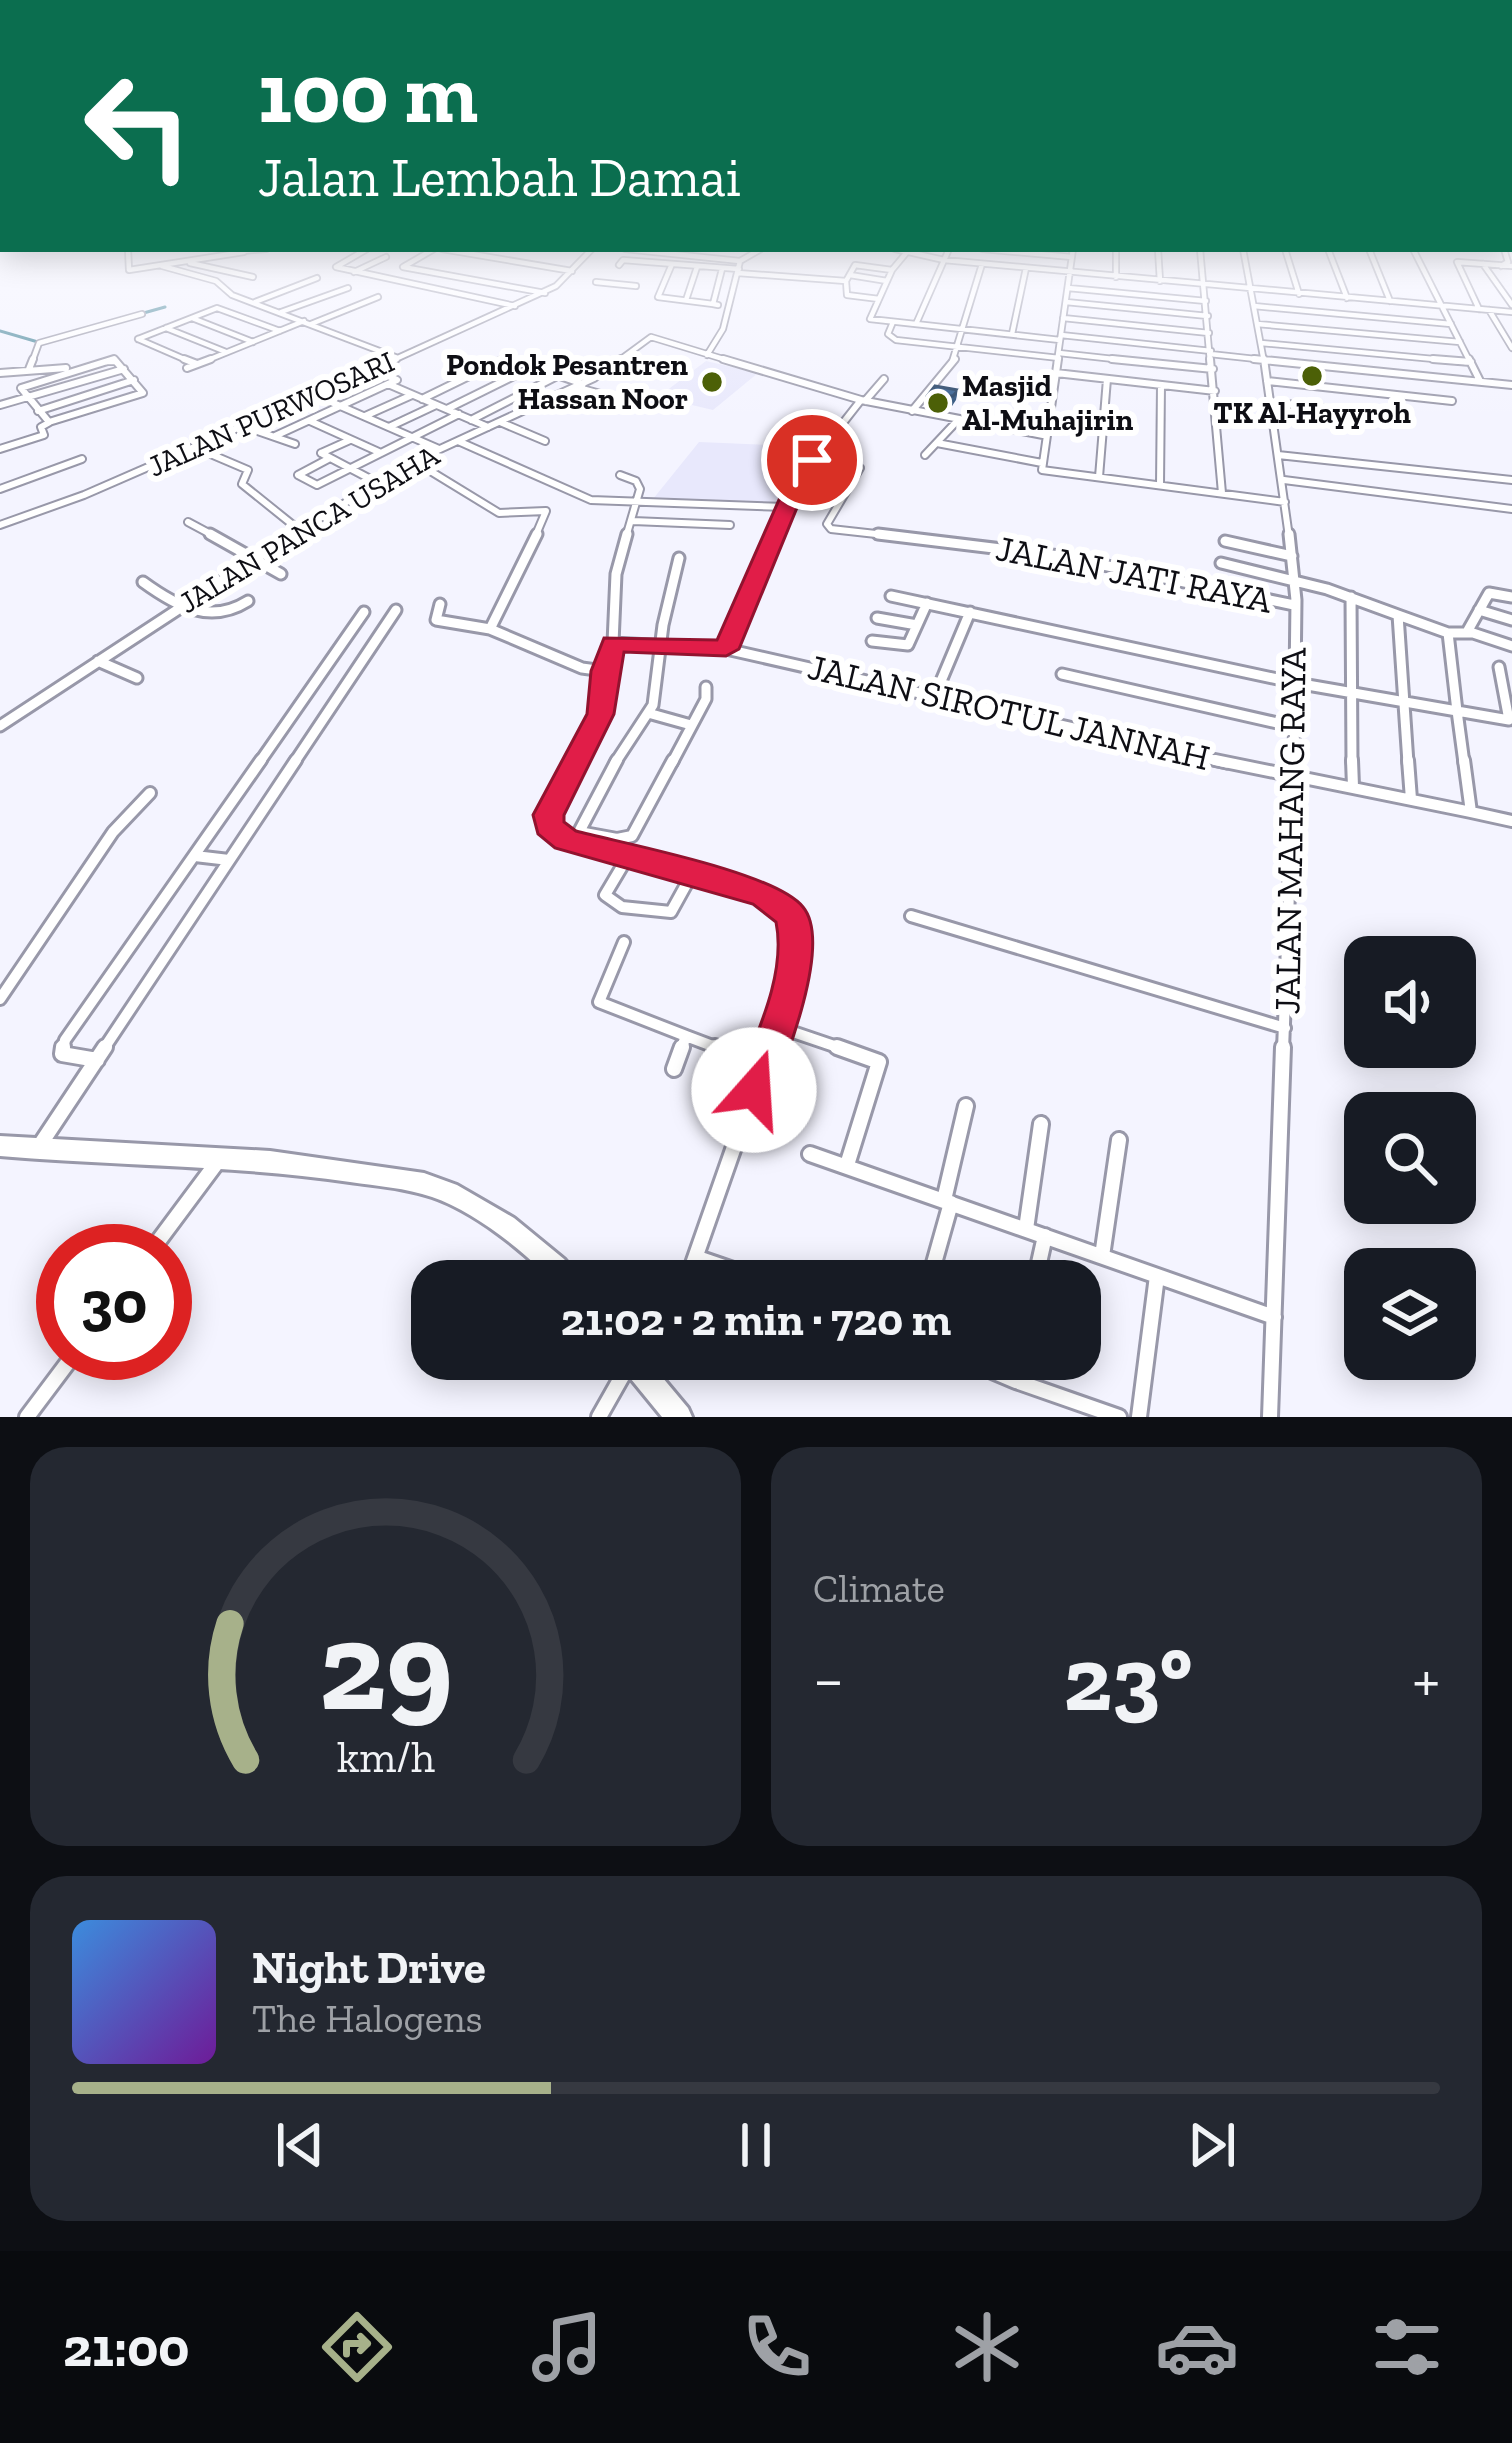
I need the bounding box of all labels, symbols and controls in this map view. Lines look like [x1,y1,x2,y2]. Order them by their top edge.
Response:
text: 100 m [258,43,478,144]
icon: left [60,48,216,204]
text: Jalan Lembah Damai [258,145,741,210]
street label: JALAN PURWOSARI [142,344,400,484]
place label: Pondok Pesantren Hassan Noor [446,347,688,417]
marker: TK Al-Hayyroh [1299,363,1325,389]
place label: Masjid Al-Muhajirin [962,368,1133,438]
marker: Pondok Pesantren Hassan Noor [699,369,725,395]
marker: Masjid Al-Muhajirin [925,390,951,416]
place label: TK Al-Hayyroh [1213,395,1411,431]
pin [761,409,863,511]
icon: arrive [779,427,845,493]
street label: JALAN PANCA USAHA [172,437,446,621]
street label: JALAN JATI RAYA [993,526,1276,622]
street label: JALAN SIROTUL JANNAH [804,645,1214,779]
street label: JALAN MAHANG RAYA [1265,647,1315,1015]
map controls [1344,936,1476,1380]
button: sound [1344,936,1476,1068]
position arrow [691,1027,817,1153]
button: search [1344,1092,1476,1224]
speed limit sign: 30 [36,1224,192,1380]
button: layers [1344,1248,1476,1380]
text: 21:02 · 2 min · 720 m [561,1293,951,1347]
text: Climate [813,1565,945,1612]
text: 29 [319,1591,452,1741]
text: 23° [1064,1625,1193,1733]
text: − [813,1640,844,1719]
text: + [1412,1640,1440,1719]
text: km/h [337,1731,434,1782]
text: Night Drive [252,1941,486,1995]
text: The Halogens [252,1995,483,2042]
icon: previous [267,2112,333,2178]
icon: pause [723,2112,789,2178]
icon: next [1179,2112,1245,2178]
icon: directions [315,2305,399,2389]
icon: music [525,2305,609,2389]
icon: phone [735,2305,819,2389]
icon: climate [945,2305,1029,2389]
icon: car [1155,2305,1239,2389]
icon: filters [1365,2305,1449,2389]
text: 21:00 [63,2315,189,2380]

